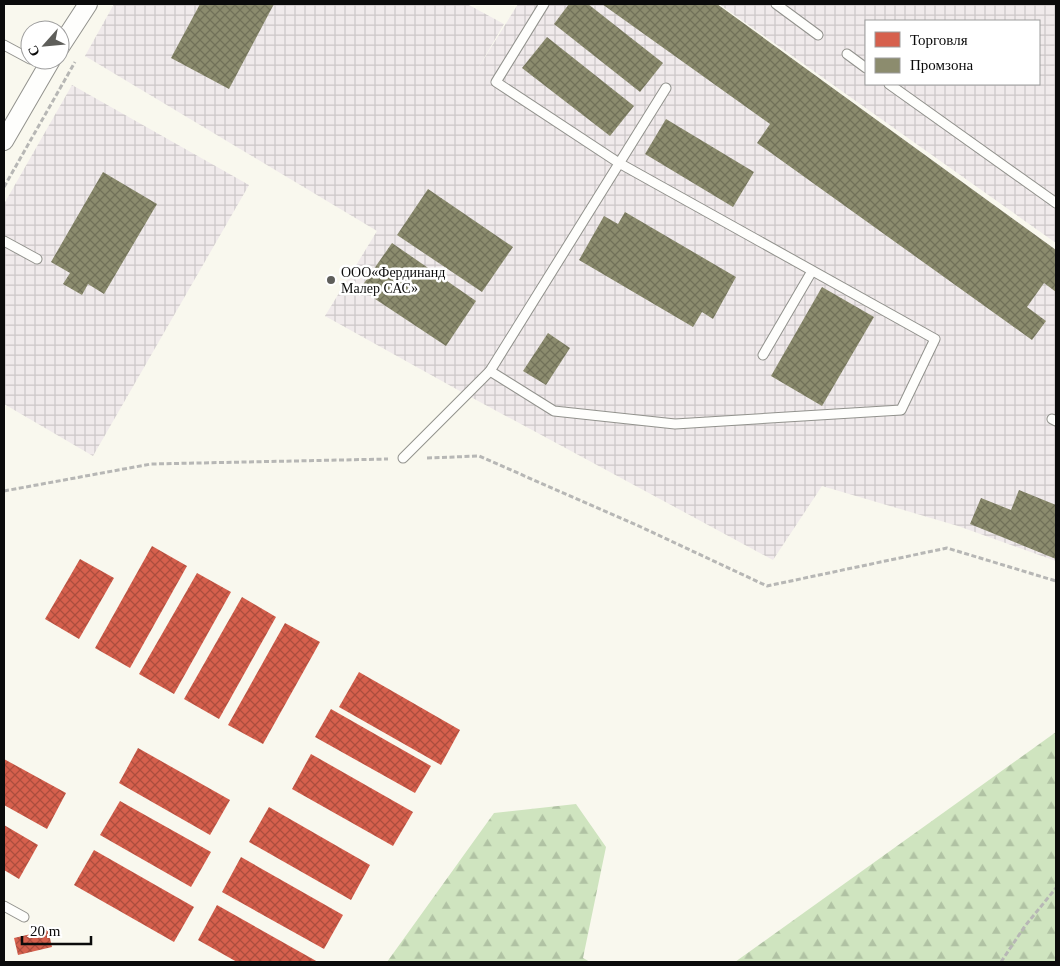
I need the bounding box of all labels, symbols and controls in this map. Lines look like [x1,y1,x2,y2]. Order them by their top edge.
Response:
north arrow [20,20,70,70]
legend [865,20,1040,85]
text: Торговля [910,32,968,48]
text: С [25,43,43,59]
text: Промзона [910,57,973,73]
place label: ООО«Фердинанд Малер САС» [341,265,445,296]
marker: ООО«Фердинанд Малер САС» [325,274,337,286]
scale bar [22,914,91,946]
text: 20 m [30,923,61,939]

